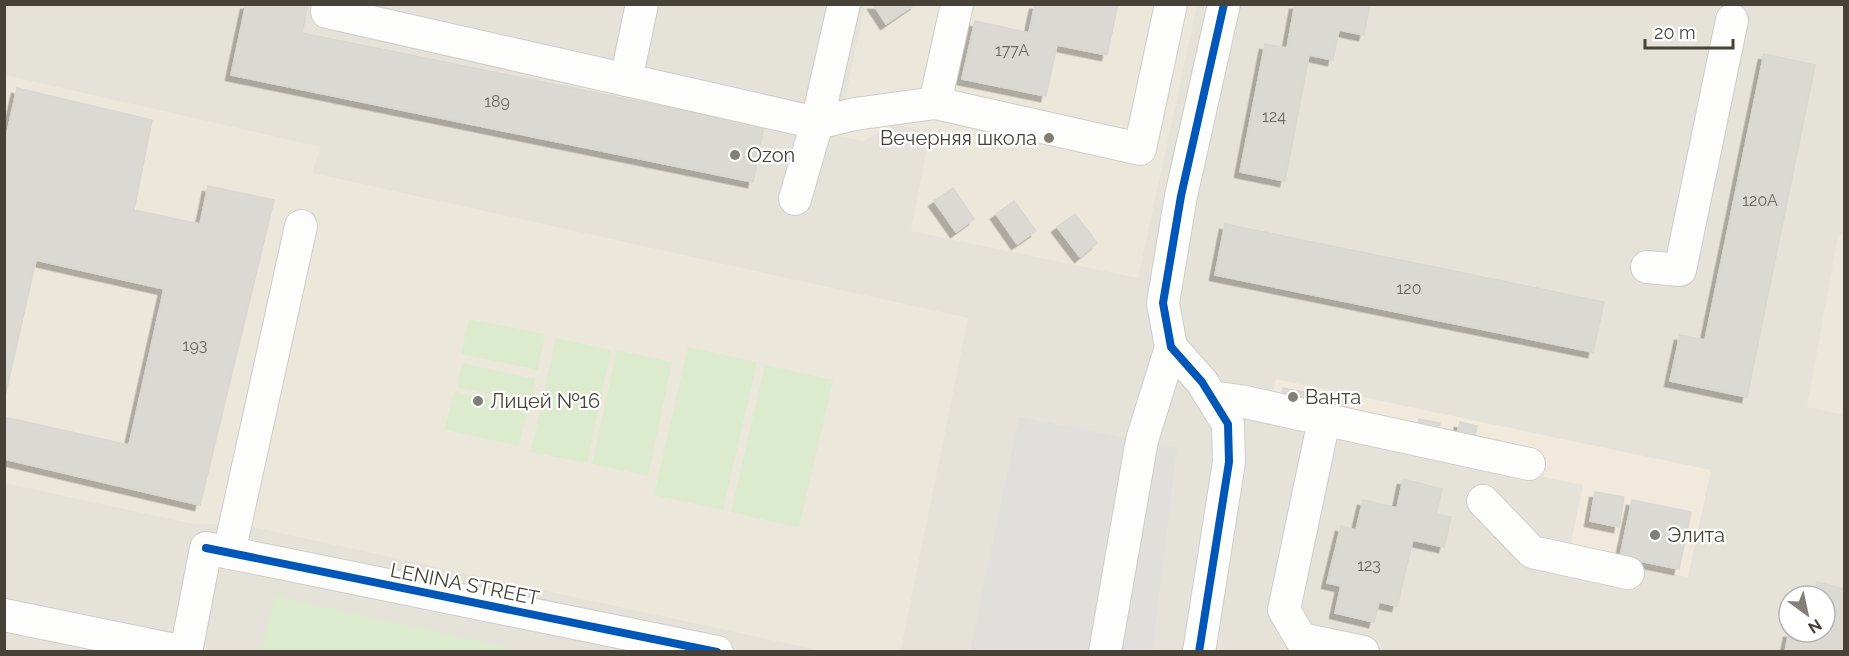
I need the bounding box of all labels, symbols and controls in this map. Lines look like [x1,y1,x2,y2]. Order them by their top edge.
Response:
scale bar [1645,12,1734,50]
text: 20 m [1654,22,1696,43]
house number: 177А [995,41,1029,60]
house number: 189 [484,92,510,111]
house number: 124 [1262,107,1286,126]
place label: Вечерняя школа [880,126,1037,150]
marker: Вечерняя школа [1042,131,1056,145]
place label: Ozon [747,143,795,167]
marker: Ozon [728,148,742,162]
house number: 120А [1742,191,1778,210]
house number: 120 [1397,279,1421,298]
house number: 193 [183,336,207,355]
place label: Ванта [1305,385,1361,409]
place label: Лицей №16 [490,389,600,413]
marker: Ванта [1286,390,1300,404]
marker: Лицей №16 [471,394,485,408]
place label: Элита [1667,523,1725,547]
marker: Элита [1648,528,1662,542]
house number: 123 [1357,556,1381,575]
street label: LENINA STREET [388,558,542,610]
north arrow [1777,584,1837,644]
text: N [1805,615,1825,637]

